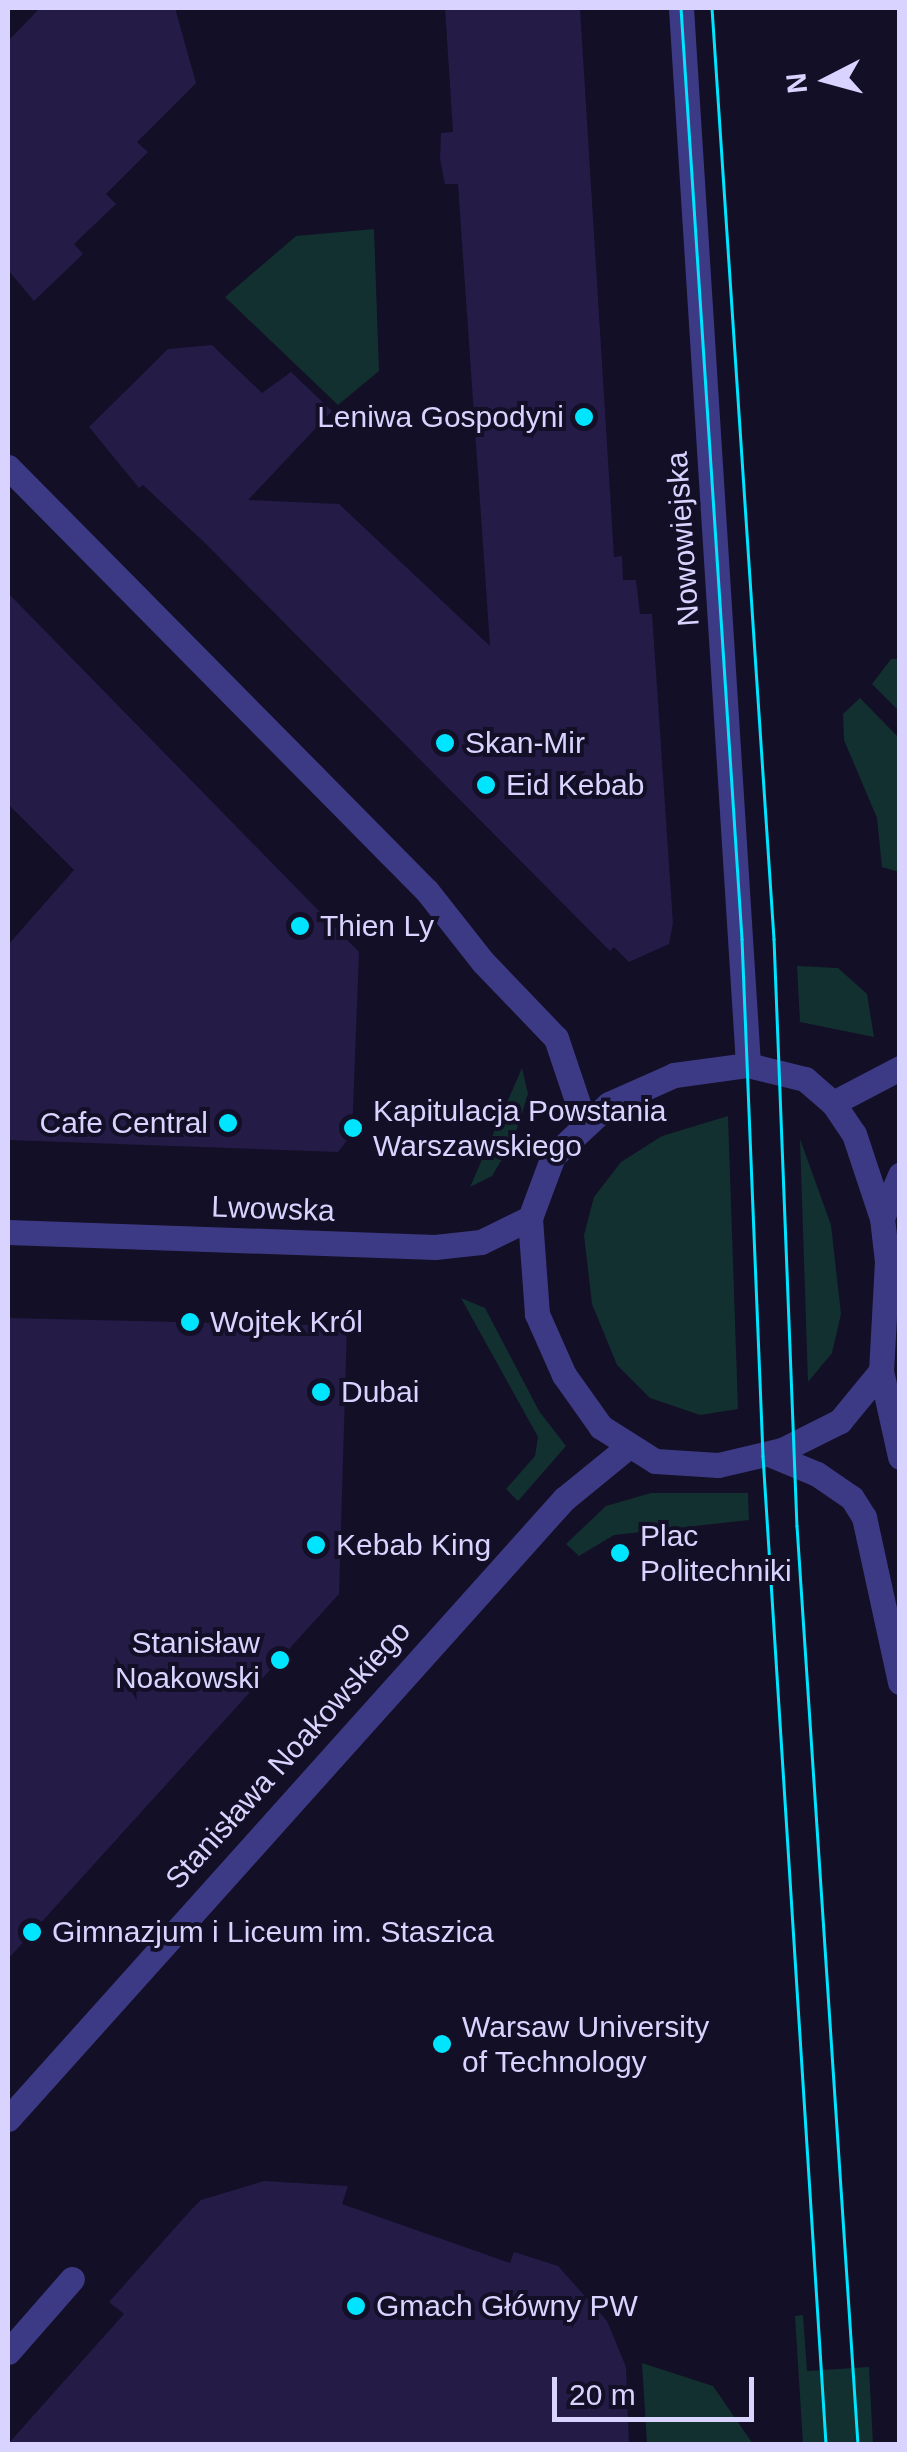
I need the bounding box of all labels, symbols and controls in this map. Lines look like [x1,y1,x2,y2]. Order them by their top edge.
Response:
north arrow [777,30,877,130]
text: N [780,72,813,95]
place label: Leniwa Gospodyni [317,399,564,435]
marker: Leniwa Gospodyni [573,406,595,428]
street label: Nowowiejska [659,450,707,628]
place label: Skan-Mir [465,725,585,761]
marker: Skan-Mir [434,732,456,754]
place label: Eid Kebab [506,767,644,803]
marker: Eid Kebab [475,774,497,796]
place label: Thien Ly [320,908,434,944]
marker: Thien Ly [289,915,311,937]
place label: Kapitulacja Powstania Warszawskiego [373,1093,667,1164]
place label: Cafe Central [40,1105,208,1141]
marker: Cafe Central [217,1112,239,1134]
marker: Kapitulacja Powstania Warszawskiego [342,1117,364,1139]
street label: Lwowska [211,1189,335,1229]
place label: Wojtek Król [210,1304,363,1340]
marker: Wojtek Król [179,1311,201,1333]
place label: Dubai [341,1374,419,1410]
marker: Dubai [310,1381,332,1403]
place label: Plac Politechniki [640,1518,792,1588]
place label: Kebab King [336,1527,491,1563]
marker: Kebab King [305,1534,327,1556]
marker: Plac Politechniki [609,1542,631,1564]
street label: Stanisława Noakowskiego [158,1613,418,1897]
place label: Stanisław Noakowski [115,1625,260,1696]
marker: Stanisław Noakowski [269,1649,291,1671]
place label: Gimnazjum i Liceum im. Staszica [52,1914,494,1950]
marker: Gimnazjum i Liceum im. Staszica [21,1921,43,1943]
place label: Warsaw University of Technology [462,2009,709,2080]
marker: Warsaw University of Technology [431,2033,453,2055]
place label: Gmach Główny PW [376,2288,638,2324]
marker: Gmach Główny PW [345,2295,367,2317]
scale bar [557,2357,760,2419]
text: 20 m [569,2378,636,2411]

